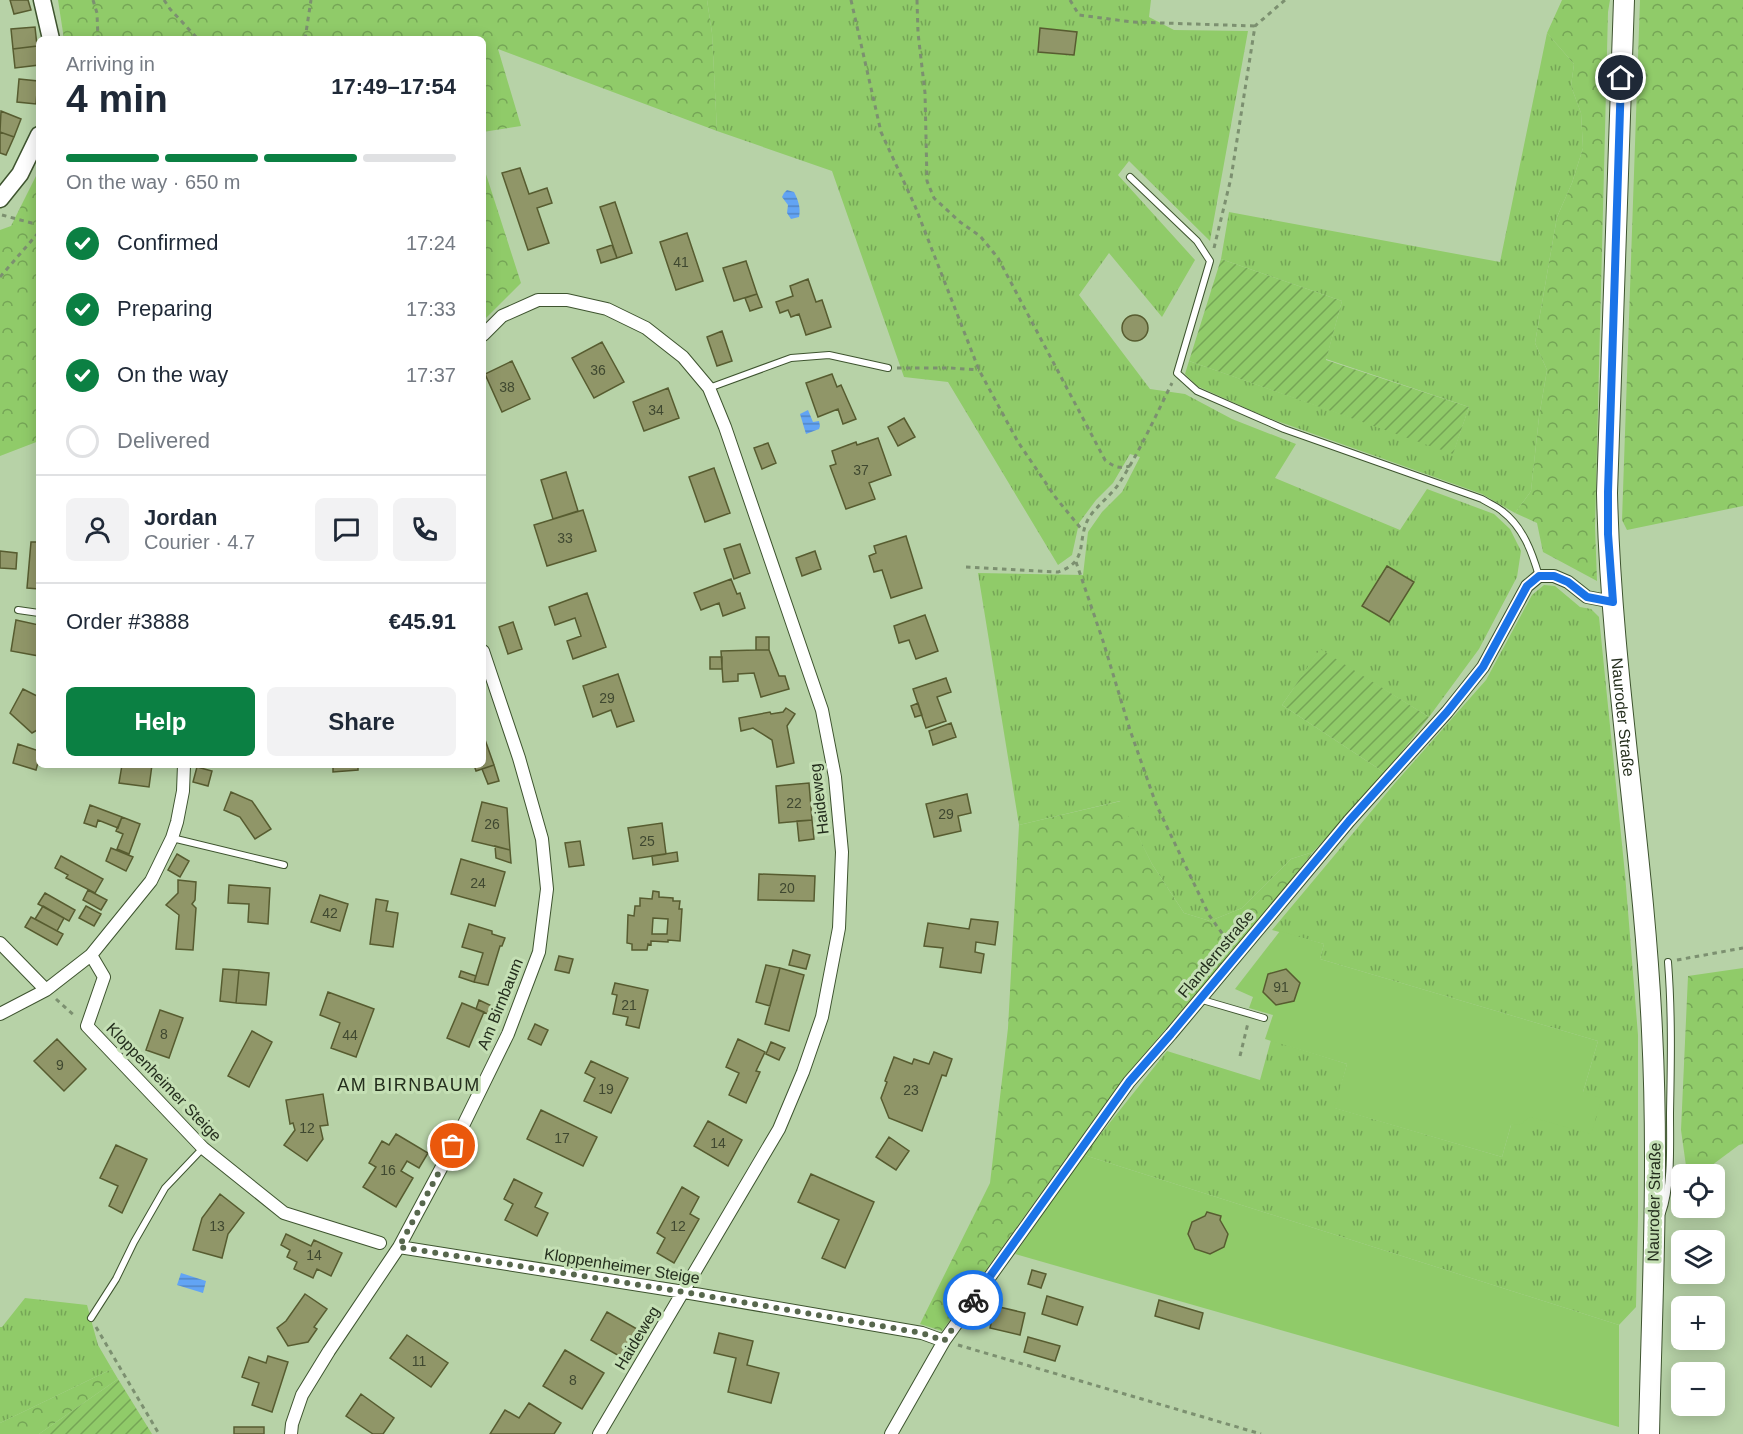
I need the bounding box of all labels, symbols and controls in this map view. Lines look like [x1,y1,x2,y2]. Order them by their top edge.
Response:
pin [1595,52,1646,103]
text: Arriving in [66,53,155,75]
icon: home [1604,61,1637,94]
text: 17:49–17:54 [331,74,456,99]
text: 4 min [66,77,168,120]
text: On the way · 650 m [66,171,241,193]
icon: check [66,227,99,260]
text: Confirmed [117,230,218,255]
text: 17:24 [406,232,456,254]
house number: 41 [673,254,689,270]
icon: check [66,293,99,326]
text: Preparing [117,296,212,321]
text: 17:33 [406,298,456,320]
icon: check [66,359,99,392]
text: On the way [117,362,228,387]
house number: 36 [590,362,606,378]
text: 17:37 [406,364,456,386]
house number: 38 [499,379,515,395]
house number: 34 [648,402,664,418]
text: Delivered [117,428,210,453]
house number: 37 [853,462,869,478]
button: person [66,498,129,561]
button: chat [315,498,378,561]
button: phone [393,498,456,561]
text: Jordan [144,505,217,530]
house number: 33 [557,530,573,546]
text: Courier · 4.7 [144,531,255,553]
text: Order #3888 [66,609,190,634]
text: €45.91 [389,609,456,634]
street label: Nauroder Straße [1609,657,1638,777]
button: Help [66,687,255,756]
button: Share [267,687,456,756]
house number: 29 [599,690,615,706]
street label: Haideweg [806,763,832,835]
house number: 22 [786,795,802,811]
house number: 29 [938,806,954,822]
house number: 26 [484,816,500,832]
house number: 25 [639,833,655,849]
house number: 24 [470,875,486,891]
house number: 20 [779,880,795,896]
house number: 42 [322,905,338,921]
street label: Flandernstraße [1175,907,1257,1001]
street label: Am Birnbaum [474,956,526,1052]
house number: 91 [1273,979,1289,995]
house number: 21 [621,997,637,1013]
street label: Kloppenheimer Steige [103,1019,225,1145]
house number: 8 [160,1026,168,1042]
house number: 44 [342,1027,358,1043]
house number: 9 [56,1057,64,1073]
district label: AM BIRNBAUM [337,1075,481,1095]
house number: 19 [598,1081,614,1097]
house number: 23 [903,1082,919,1098]
house number: 12 [299,1120,315,1136]
pin [427,1120,478,1171]
icon: bag [436,1129,469,1162]
house number: 17 [554,1130,570,1146]
house number: 14 [710,1135,726,1151]
street label: Nauroder Straße [1644,1142,1664,1262]
house number: 16 [380,1162,396,1178]
map controls [1671,1164,1725,1416]
button: locate [1671,1164,1725,1218]
house number: 13 [209,1218,225,1234]
house number: 12 [670,1218,686,1234]
button: layers [1671,1230,1725,1284]
street label: Kloppenheimer Steige [543,1245,701,1287]
house number: 14 [306,1247,322,1263]
courier [943,1270,1003,1330]
icon: bike [957,1284,990,1317]
button: + [1671,1296,1725,1350]
street label: Haideweg [611,1303,663,1373]
house number: 11 [412,1353,426,1369]
button: − [1671,1362,1725,1416]
house number: 8 [569,1372,577,1388]

